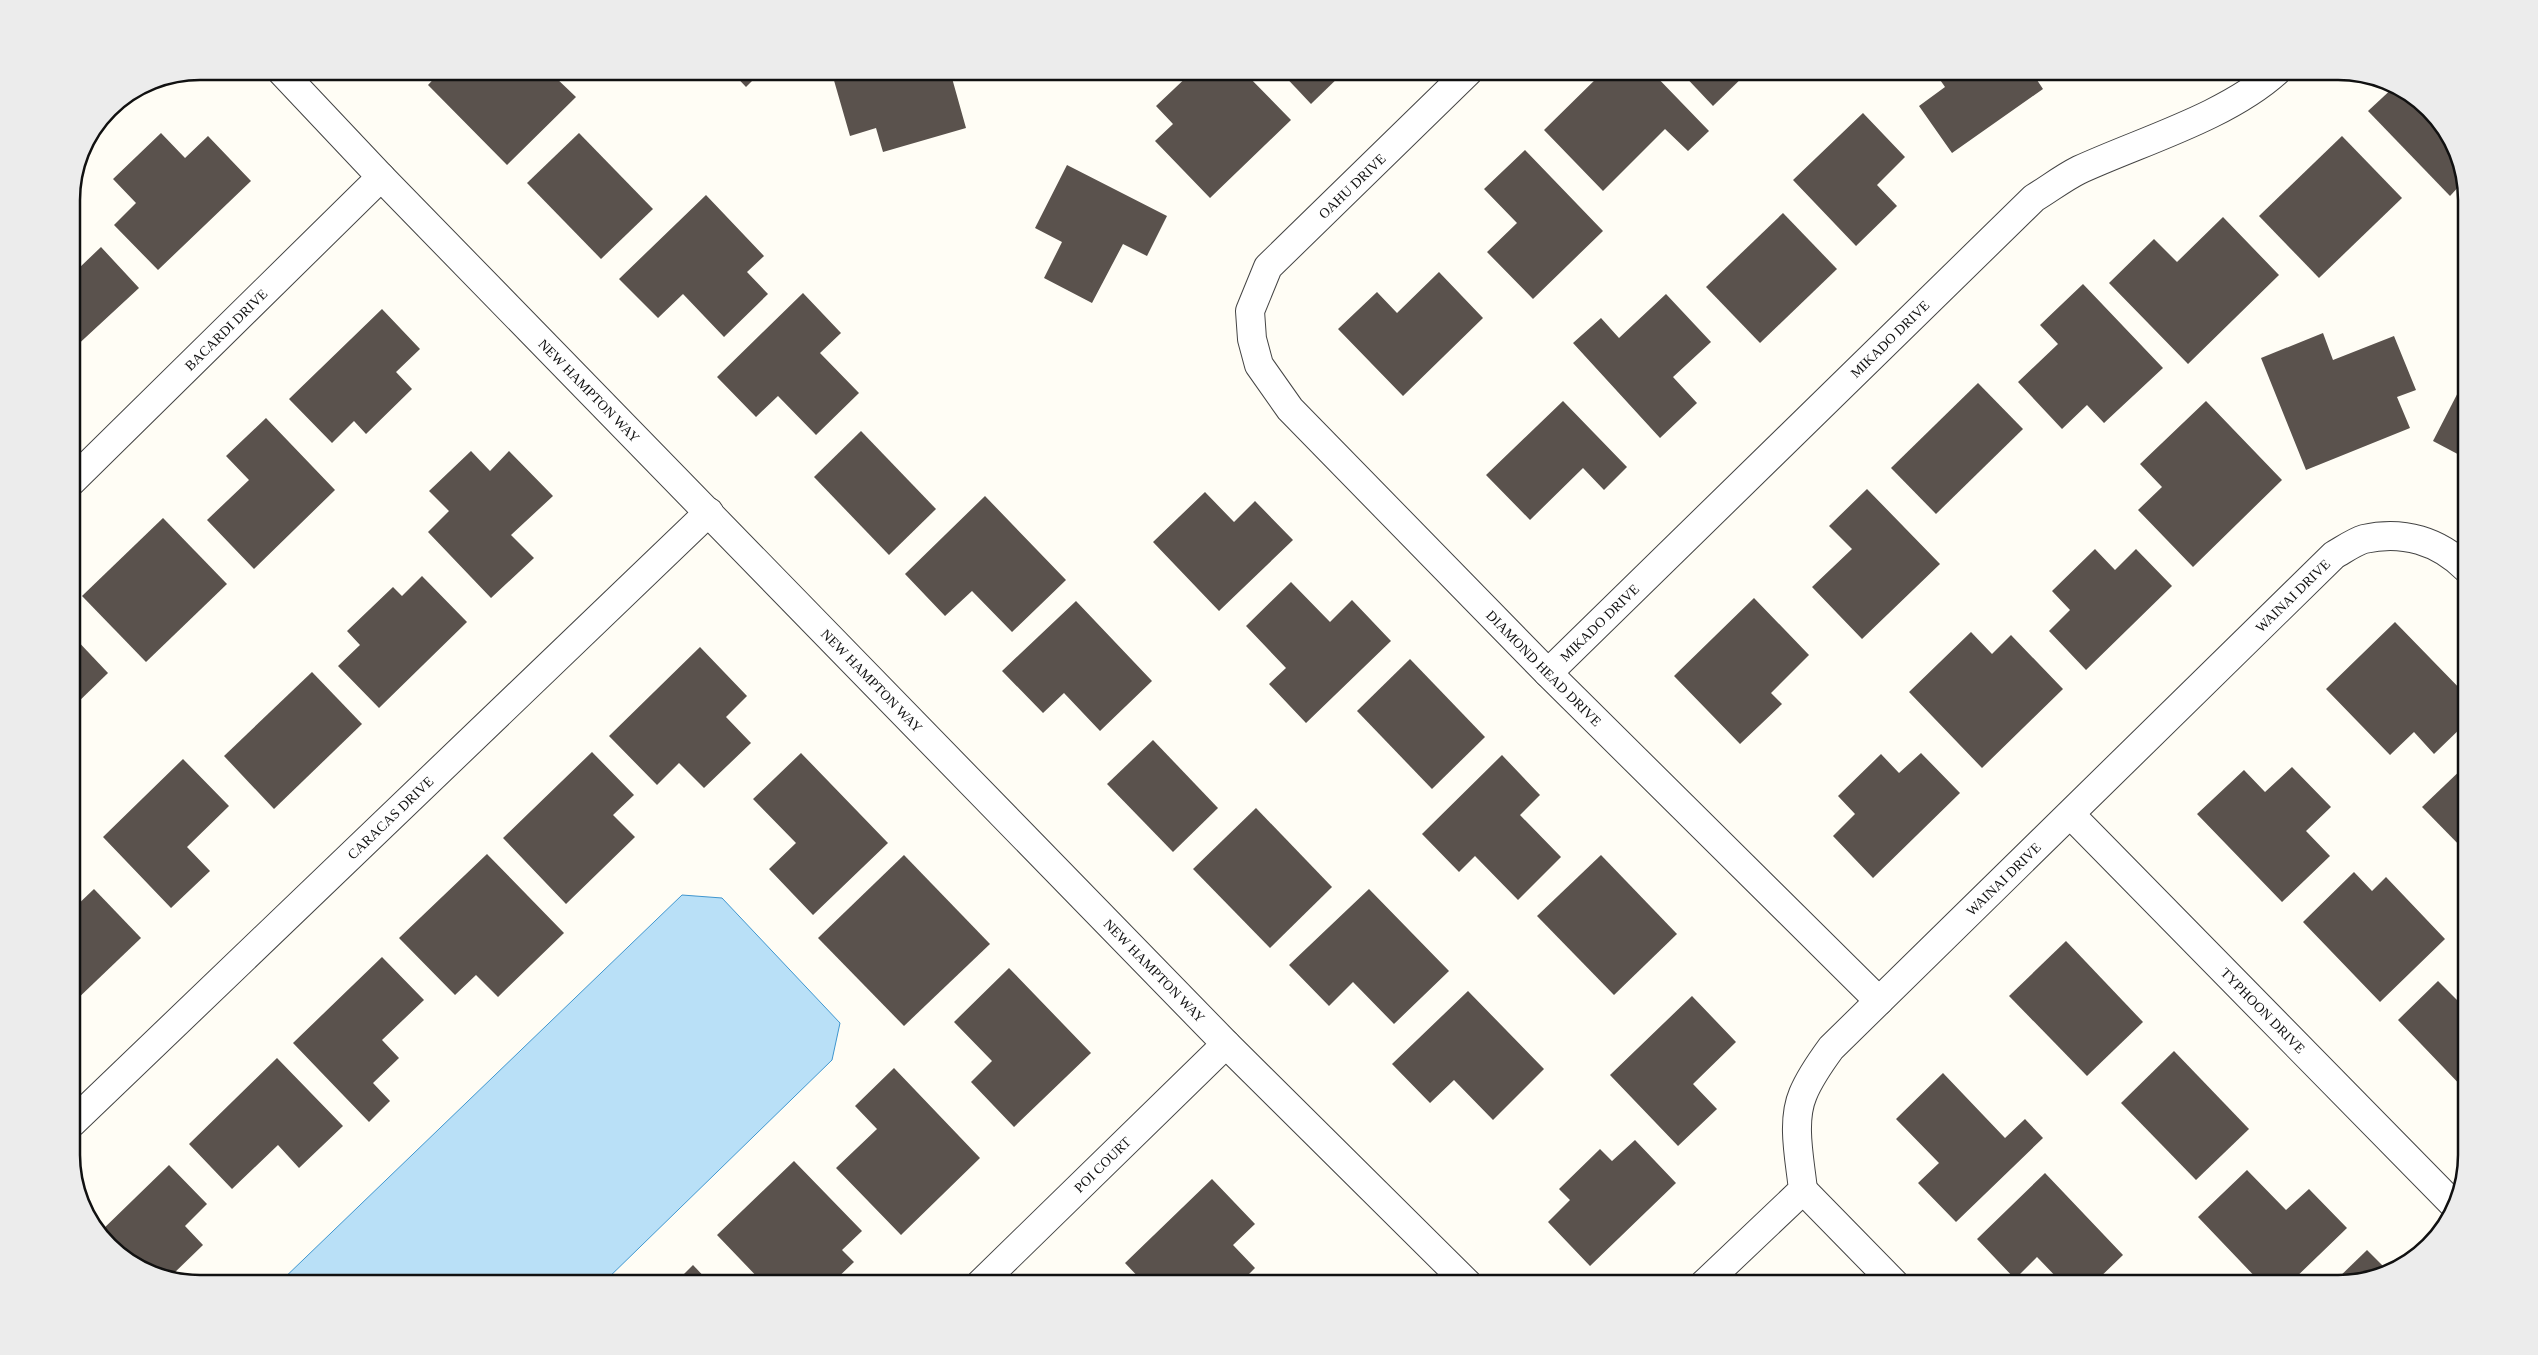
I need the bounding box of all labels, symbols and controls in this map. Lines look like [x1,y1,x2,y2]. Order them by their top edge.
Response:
street label: OAHU DRIVE [1316,151,1389,222]
street label: BACARDI DRIVE [182,286,271,374]
street label: MIKADO DRIVE [1848,298,1933,381]
street label: NEW HAMPTON WAY [535,336,642,446]
street label: WAINAI DRIVE [2253,556,2333,635]
street label: MIKADO DRIVE [1557,581,1642,665]
street label: DIAMOND HEAD DRIVE [1483,608,1604,729]
street label: NEW HAMPTON WAY [818,626,925,736]
street label: CARACAS DRIVE [345,774,436,862]
street label: WAINAI DRIVE [1964,840,2044,919]
street label: NEW HAMPTON WAY [1101,916,1208,1026]
street label: TYPHOON DRIVE [2218,965,2308,1057]
street label: POI COURT [1071,1134,1134,1196]

